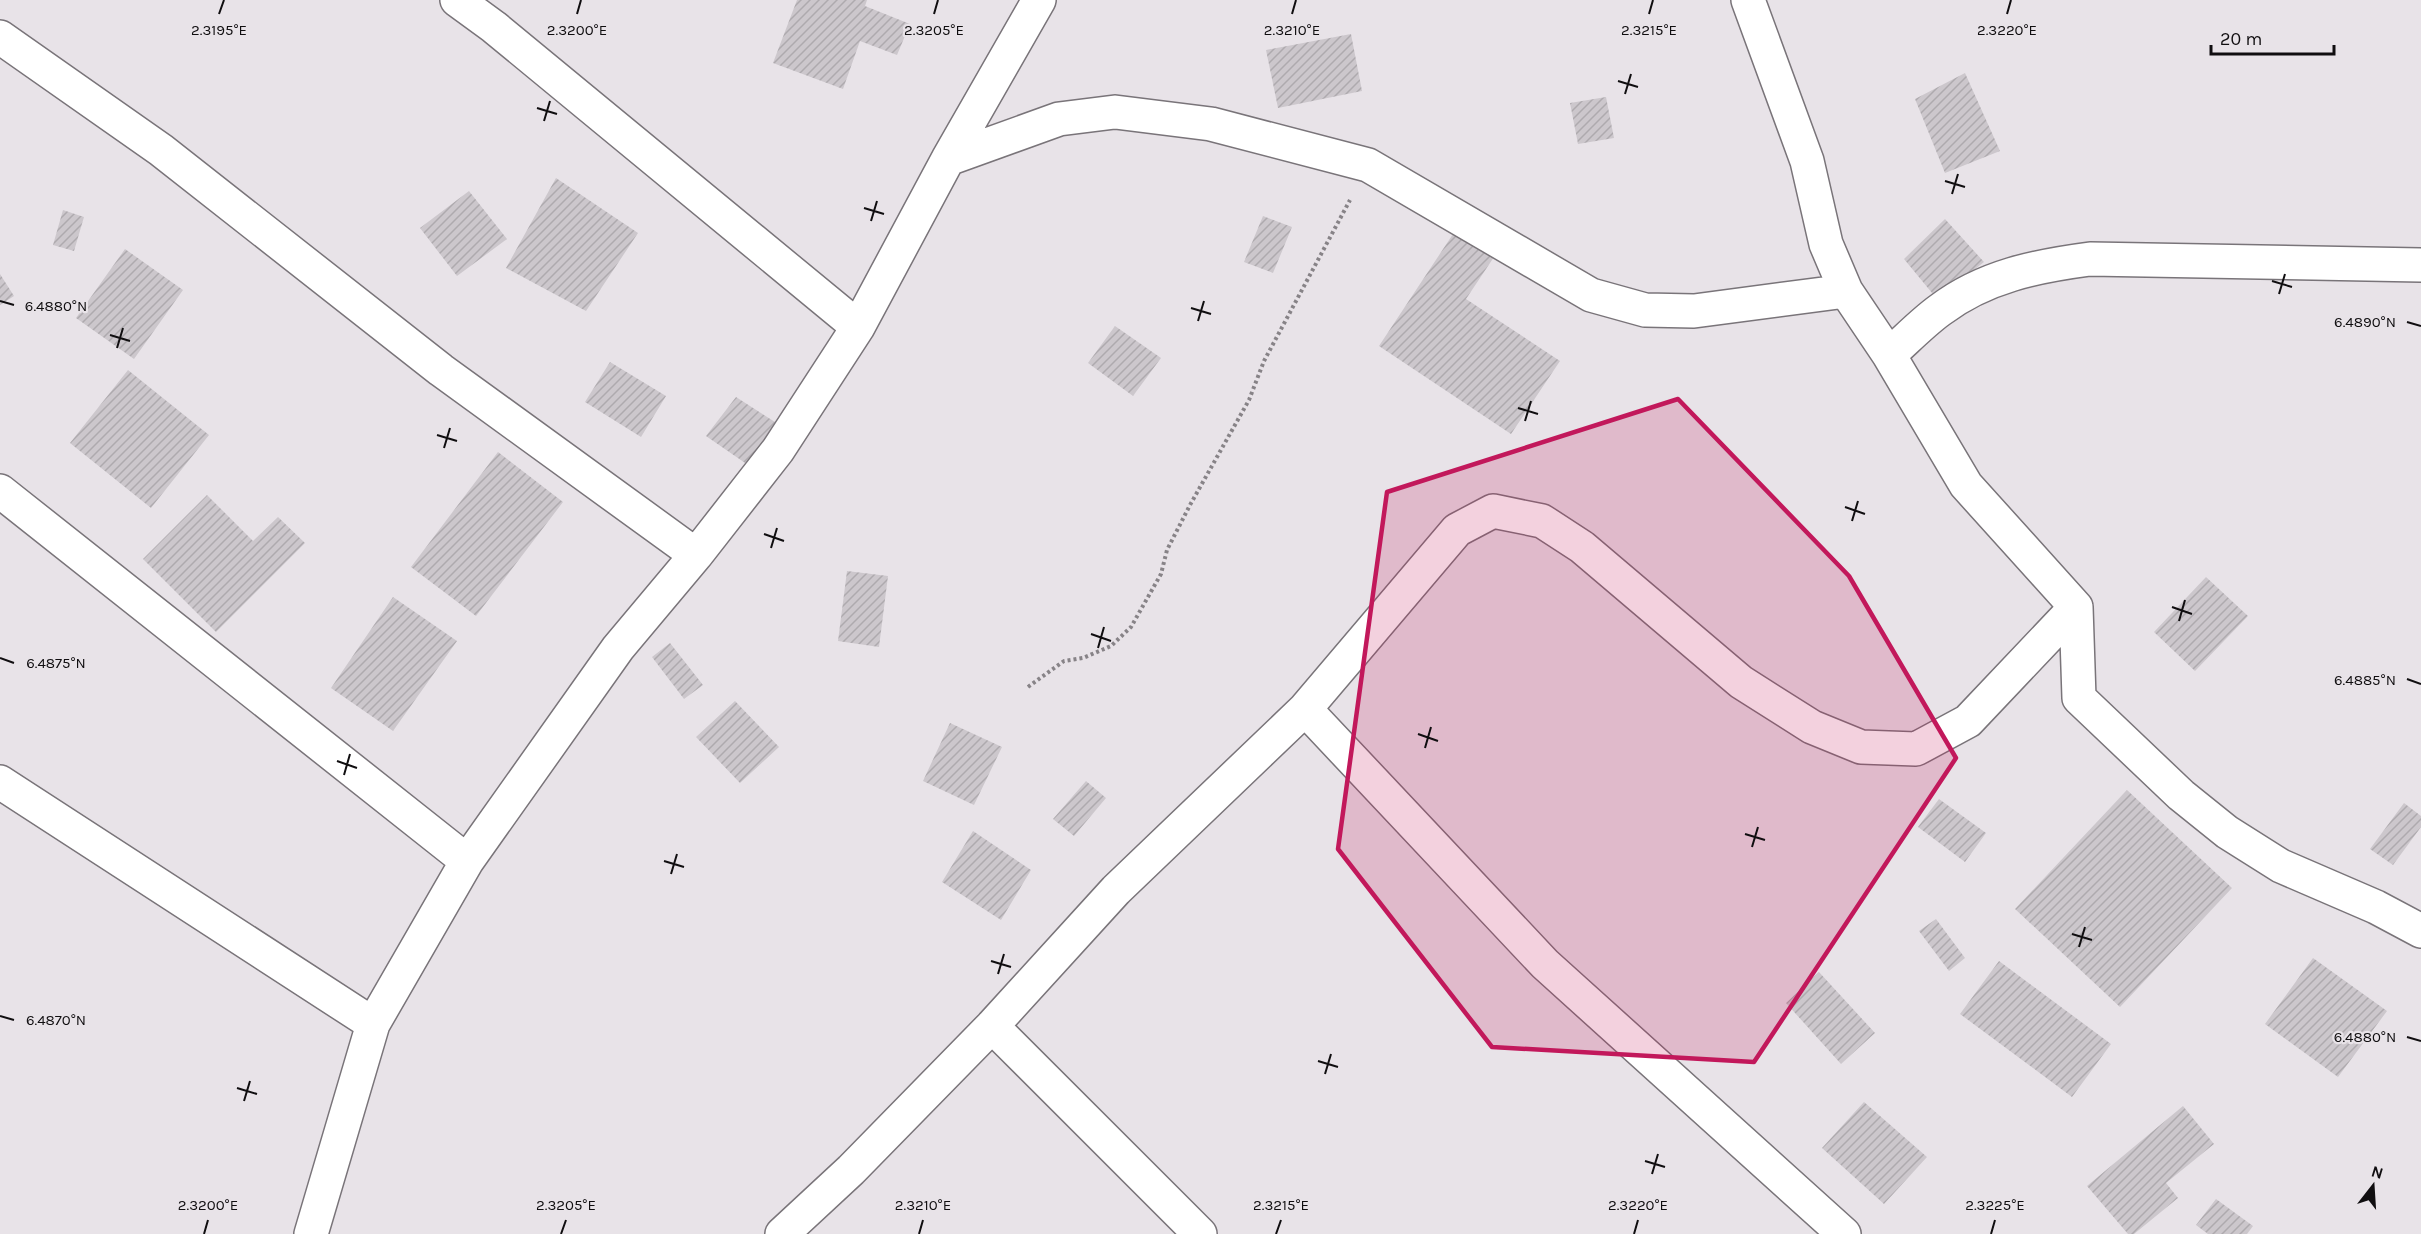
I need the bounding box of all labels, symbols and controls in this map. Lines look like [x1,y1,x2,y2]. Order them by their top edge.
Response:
scale bar [2211,18,2334,56]
text: 2.3195°E [191,21,247,39]
text: 2.3200°E [547,21,607,39]
text: 2.3205°E [904,21,964,39]
text: 2.3210°E [1264,21,1320,39]
text: 2.3215°E [1621,21,1677,39]
text: 2.3220°E [1977,21,2037,39]
text: 20 m [2220,28,2262,50]
text: 6.4880°N [25,297,87,315]
text: 6.4890°N [2334,313,2396,331]
text: 6.4875°N [26,654,86,672]
text: 6.4885°N [2334,671,2396,689]
text: 6.4870°N [26,1011,86,1029]
text: 6.4880°N [2334,1028,2396,1046]
north arrow [2343,1156,2403,1216]
text: N [2369,1161,2386,1183]
text: 2.3200°E [178,1196,238,1214]
text: 2.3205°E [536,1196,596,1214]
text: 2.3210°E [895,1196,951,1214]
text: 2.3215°E [1253,1196,1309,1214]
text: 2.3220°E [1608,1196,1668,1214]
text: 2.3225°E [1965,1196,2025,1214]

